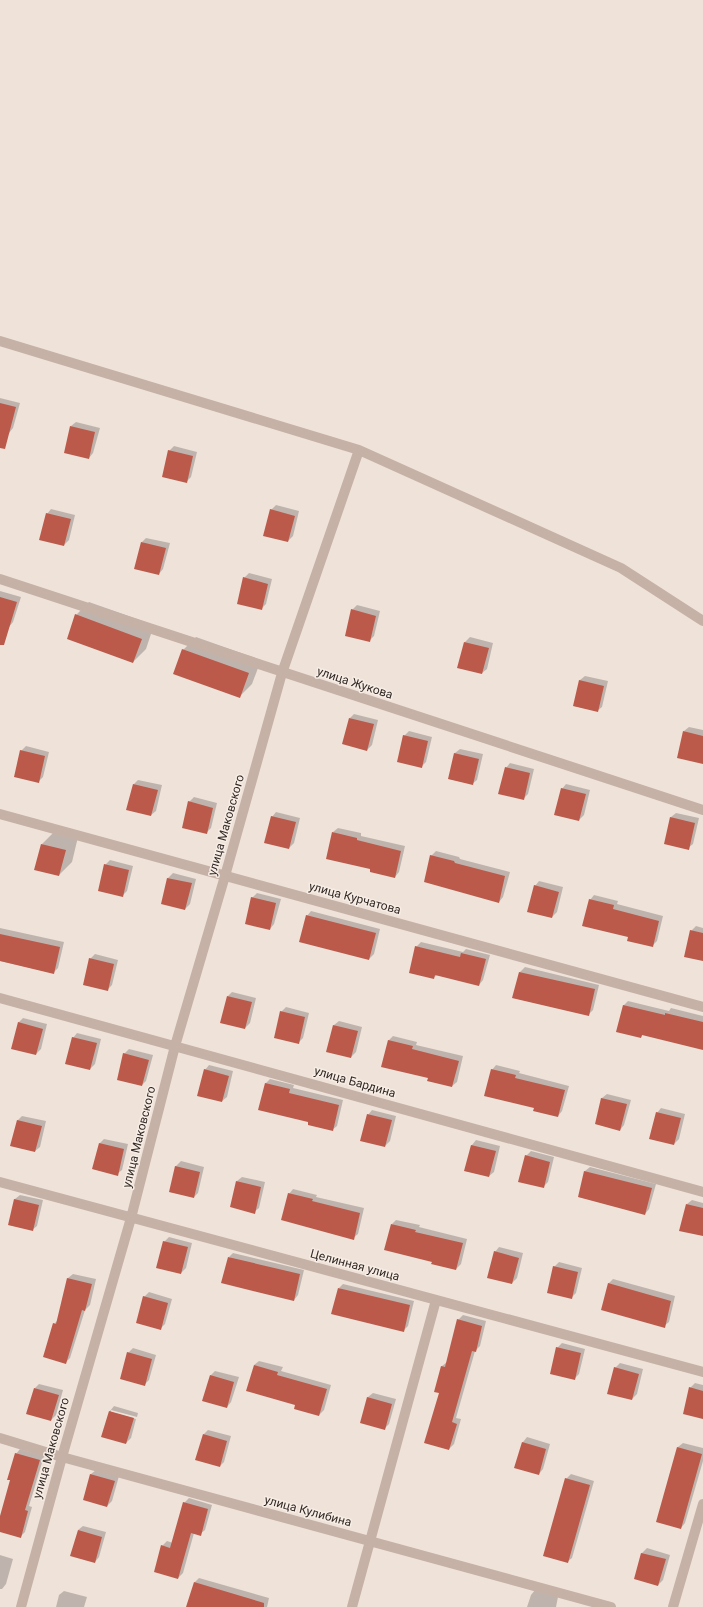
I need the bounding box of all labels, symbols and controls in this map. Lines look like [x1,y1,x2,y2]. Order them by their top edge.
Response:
street label: улица Жукова [315,664,395,702]
street label: улица Маковского [205,773,247,877]
street label: улица Курчатова [308,879,402,917]
street label: улица Бардина [313,1064,397,1100]
street label: улица Маковского [120,1085,158,1189]
street label: Целинная улица [309,1246,401,1284]
street label: улица Маковского [30,1396,72,1500]
street label: улица Кулибина [263,1493,353,1529]

